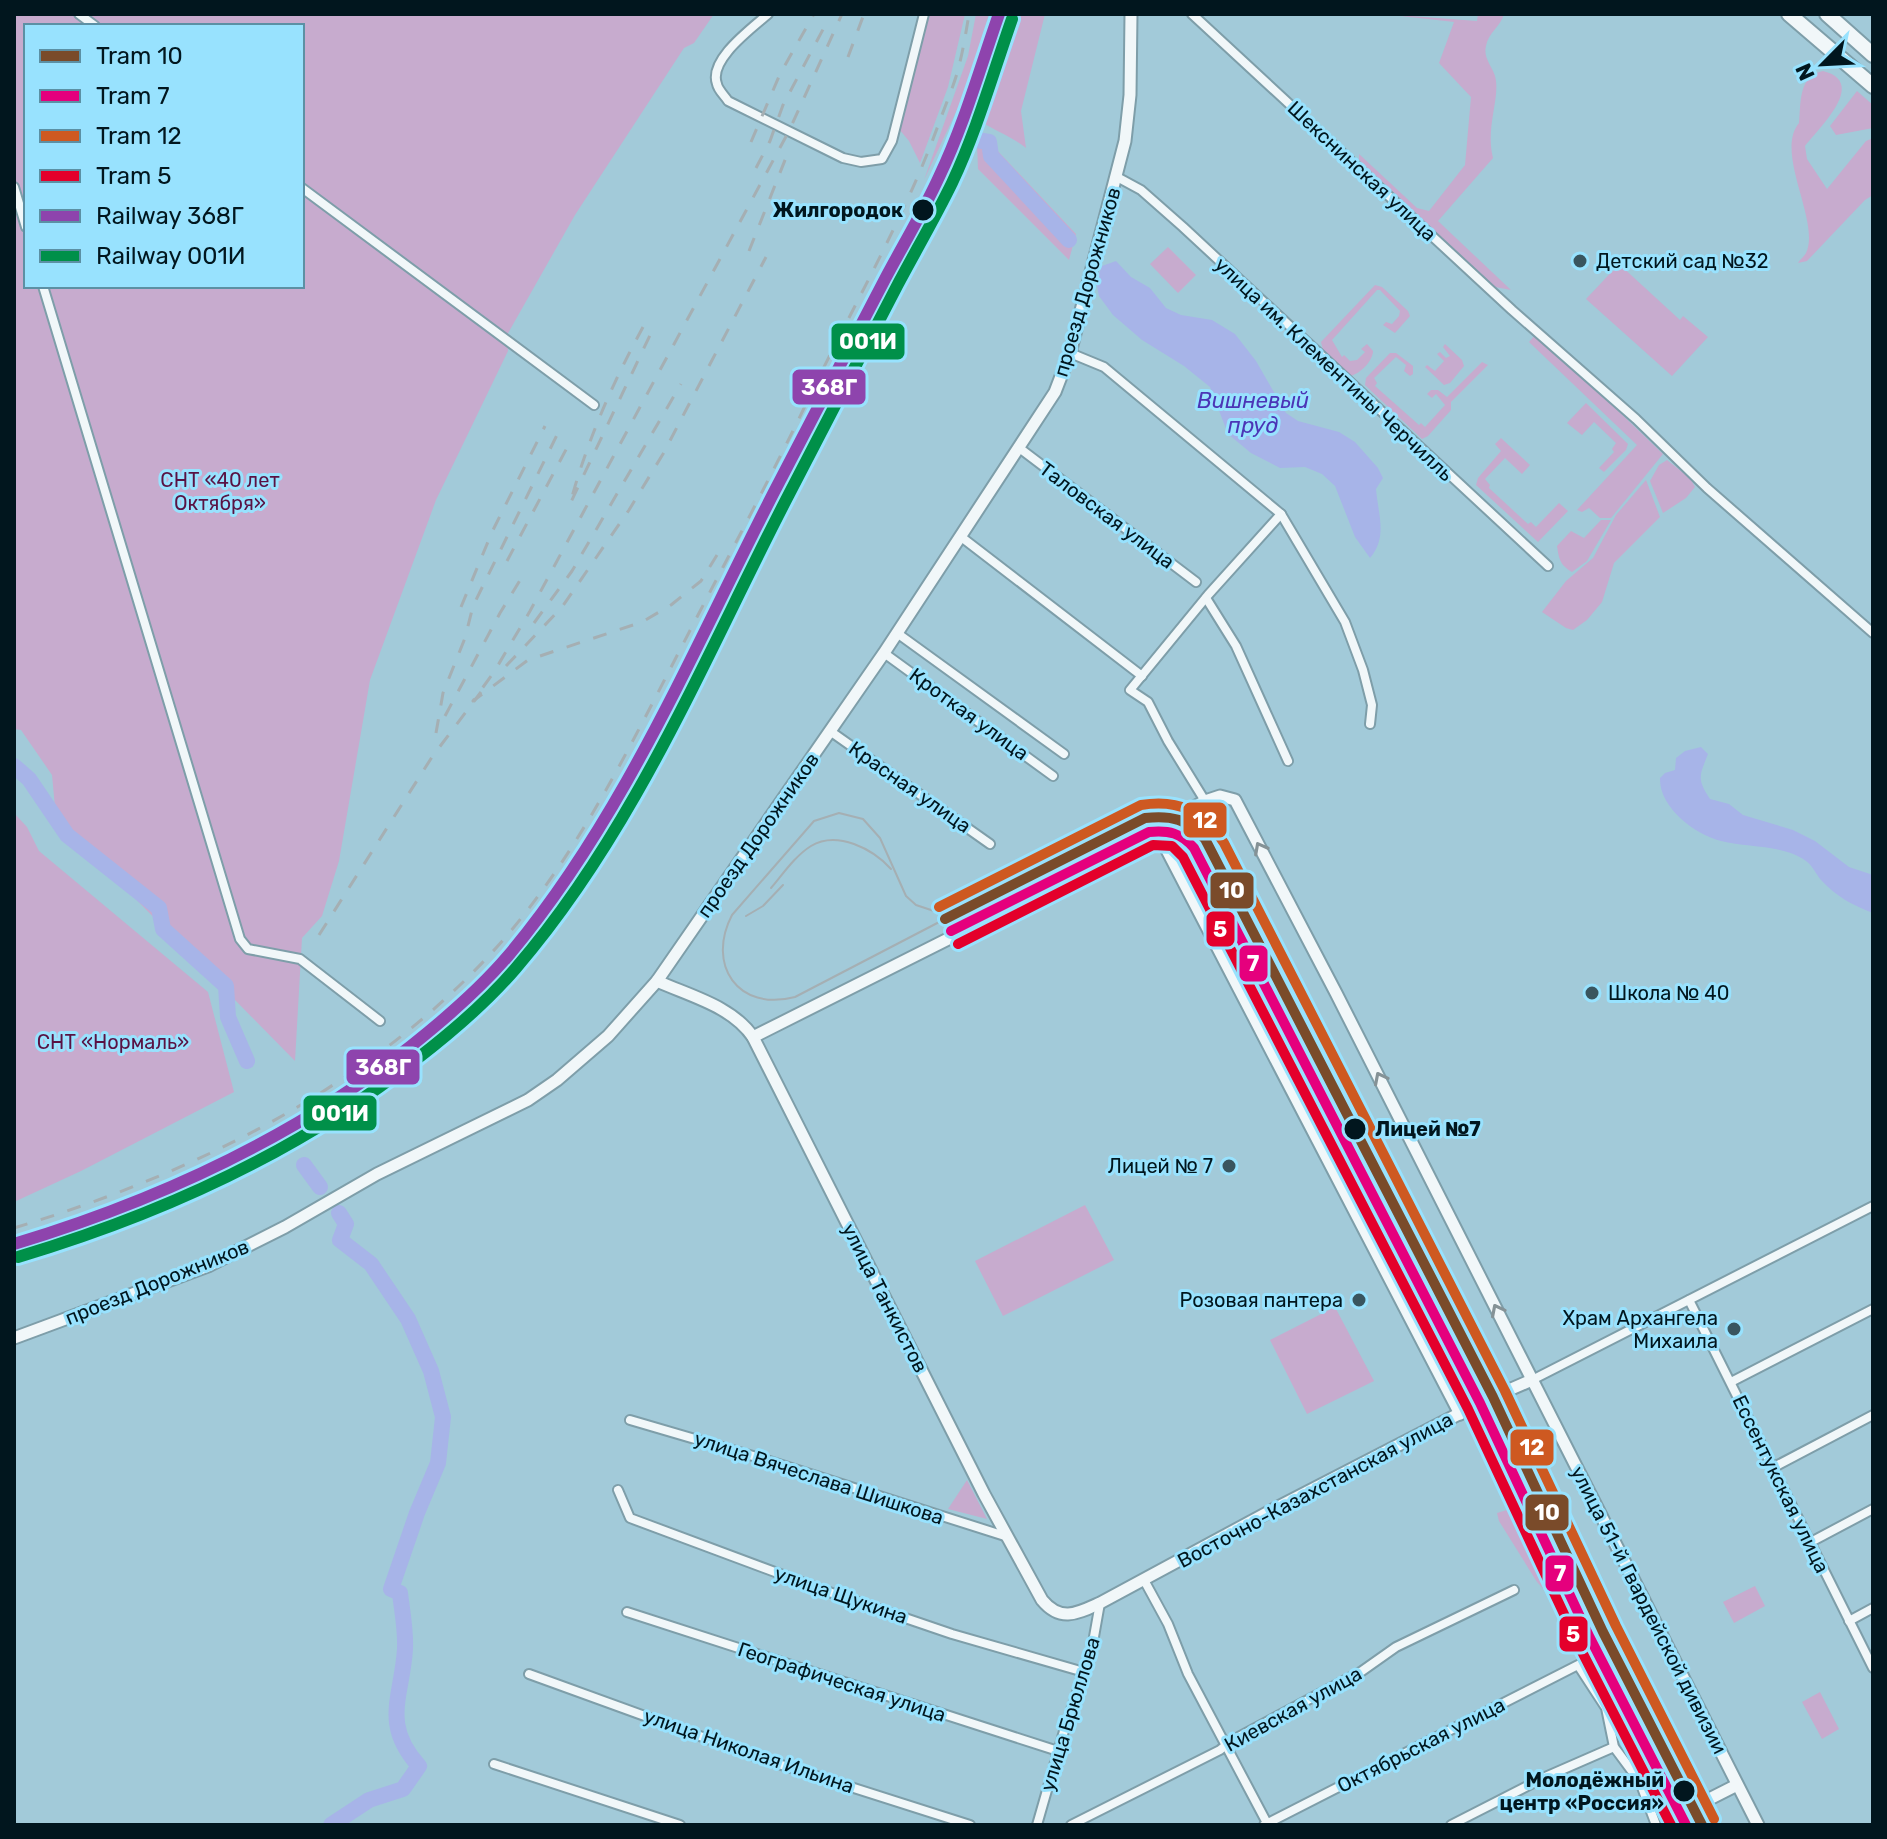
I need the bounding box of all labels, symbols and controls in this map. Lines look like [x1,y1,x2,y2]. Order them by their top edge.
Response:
legend [24,24,304,288]
north arrow [1783,24,1863,104]
text: Tram 10 [96,42,183,70]
text: N [1790,59,1821,85]
text: Tram 7 [96,82,170,110]
street label: Шекснинская улица [1283,96,1441,246]
text: Tram 12 [96,122,182,150]
text: Tram 5 [96,162,172,190]
street label: проезд Дорожников [1048,185,1126,379]
marker: Жилгородок [910,197,936,223]
place label: Жилгородок [773,198,903,222]
text: Railway 368Г [96,202,244,230]
text: Railway 001И [96,242,246,270]
place label: Детский сад №32 [1596,249,1769,273]
street label: улица им. Клементины Черчилль [1210,252,1458,486]
marker: Детский сад №32 [1571,252,1589,270]
line badge: 001И [830,322,906,361]
text: 001И [839,328,897,355]
line badge: 368Г [791,368,867,406]
text: 368Г [801,374,858,401]
water label: Вишневый пруд [1197,387,1309,439]
street label: Таловская улица [1035,456,1179,574]
park label: СНТ «40 лет Октября» [160,468,280,515]
street label: Кроткая улица [905,663,1033,765]
street label: Красная улица [844,736,976,838]
street label: проезд Дорожников [692,748,824,922]
line badge: 12 [1182,801,1228,839]
text: 12 [1192,807,1218,834]
one-way arrow [1255,841,1270,856]
line badge: 10 [1209,871,1255,910]
text: 10 [1219,877,1245,904]
line badge: 5 [1205,910,1236,948]
text: 5 [1213,916,1227,943]
line badge: 7 [1238,944,1269,983]
text: 7 [1247,950,1260,977]
place label: Школа № 40 [1608,981,1729,1005]
marker: Школа № 40 [1583,984,1601,1002]
park label: СНТ «Нормаль» [37,1030,189,1054]
line badge: 368Г [345,1048,421,1086]
text: 368Г [355,1054,412,1081]
one-way arrow [1374,1072,1389,1087]
line badge: 001И [302,1094,378,1132]
text: 001И [311,1100,369,1127]
marker: Лицей №7 [1342,1116,1368,1142]
place label: Лицей №7 [1375,1117,1481,1141]
place label: Лицей № 7 [1108,1154,1213,1178]
marker: Лицей № 7 [1220,1157,1238,1175]
street label: улица Танкистов [837,1219,933,1377]
street label: проезд Дорожников [62,1234,252,1330]
place label: Розовая пантера [1179,1288,1343,1312]
marker: Розовая пантера [1350,1291,1368,1309]
one-way arrow [1491,1304,1507,1319]
place label: Храм Архангела Михаила [1562,1306,1718,1353]
marker: Храм Архангела Михаила [1725,1320,1743,1338]
street label: Ессентукская улица [1727,1391,1835,1577]
street label: Восточно-Казахстанская улица [1173,1407,1457,1573]
street label: улица Вячеслава Шишкова [691,1426,947,1530]
line badge: 12 [1509,1428,1555,1467]
text: 12 [1519,1434,1545,1461]
street label: улица 51-й Гвардейской дивизии [1566,1462,1732,1758]
line badge: 10 [1524,1493,1570,1532]
text: 10 [1534,1499,1560,1526]
line badge: 7 [1544,1554,1575,1593]
text: 7 [1554,1560,1567,1587]
street label: улица Щукина [771,1561,911,1629]
line badge: 5 [1558,1615,1589,1653]
street label: улица Брюллова [1035,1634,1105,1794]
street label: Географическая улица [735,1637,949,1727]
street label: Киевская улица [1220,1661,1366,1757]
street label: Октябрьская улица [1333,1692,1509,1798]
street label: улица Николая Ильина [641,1704,857,1798]
place label: Молодёжный центр «Россия» [1499,1768,1664,1815]
marker: Молодёжный центр «Россия» [1671,1778,1697,1804]

